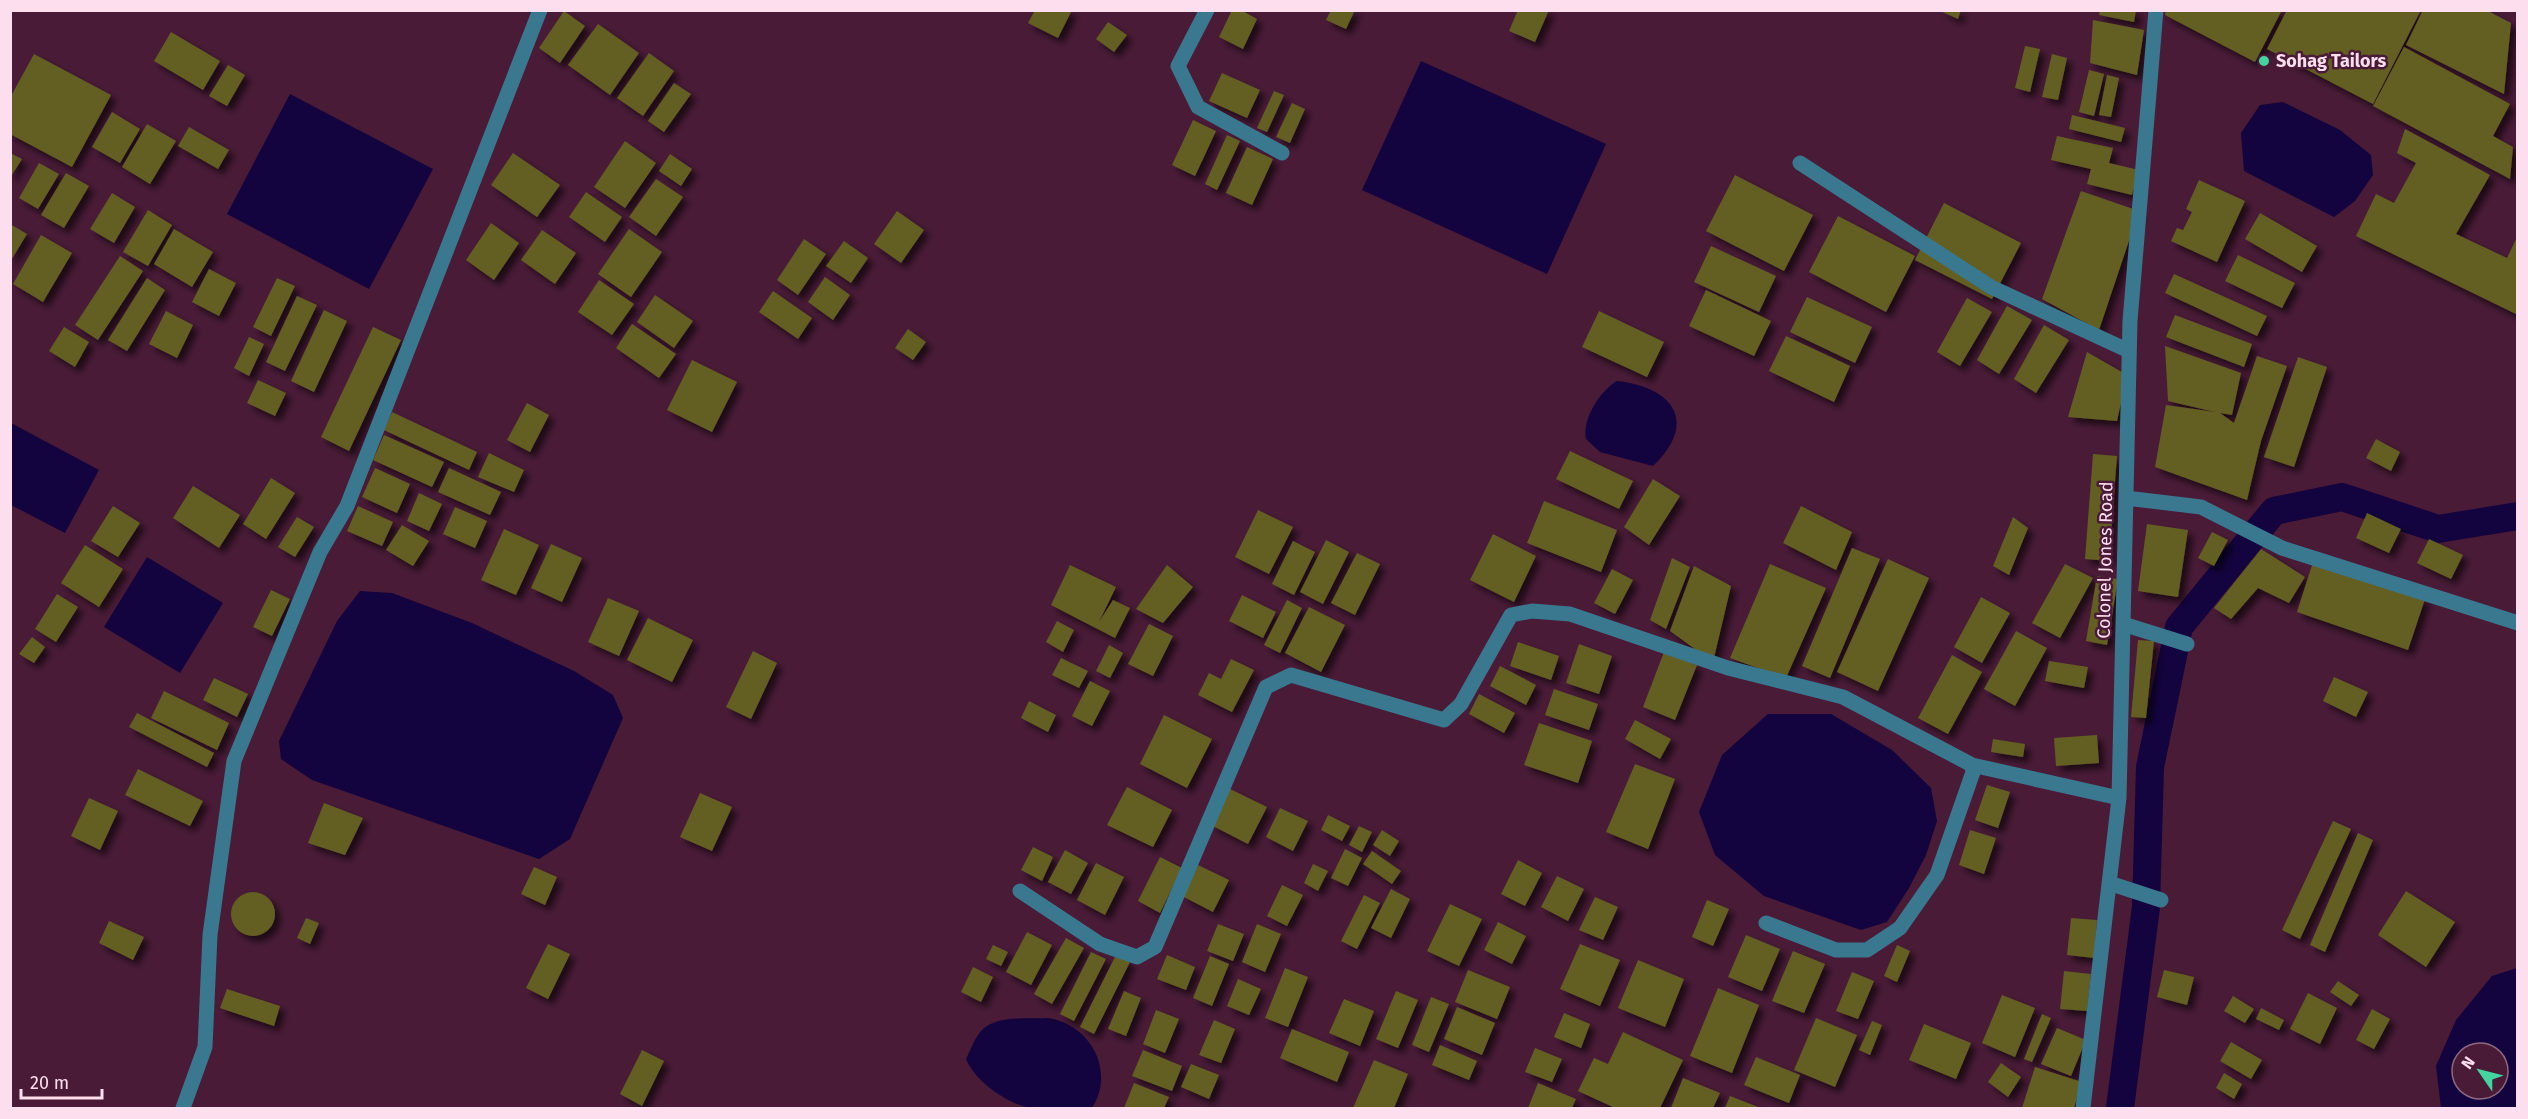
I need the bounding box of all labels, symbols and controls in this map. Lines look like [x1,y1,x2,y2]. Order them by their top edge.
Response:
place label: Sohag Tailors [2276,50,2387,72]
marker: Sohag Tailors [2257,54,2271,68]
street label: Colonel Jones Road [2093,481,2117,639]
north arrow [2450,1041,2510,1101]
text: N [2457,1053,2479,1072]
scale bar [21,1062,102,1100]
text: 20 m [30,1072,69,1094]

